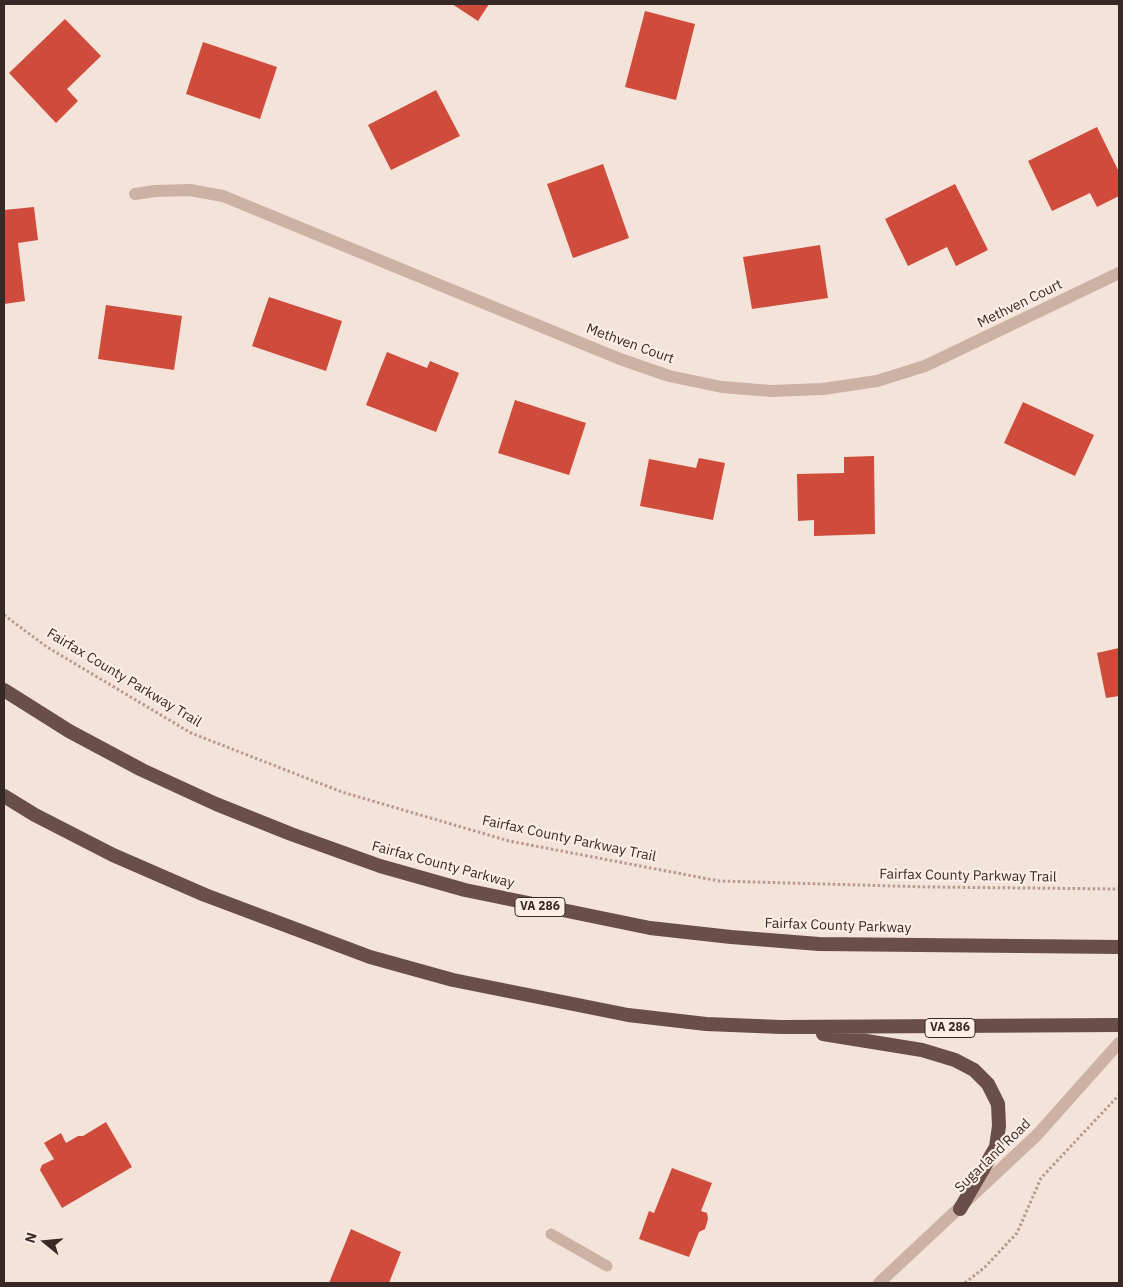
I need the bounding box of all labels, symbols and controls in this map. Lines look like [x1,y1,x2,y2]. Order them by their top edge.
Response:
street label: Methven Court [975,276,1065,332]
street label: Methven Court [584,320,676,368]
street label: Fairfax County Parkway Trail [44,625,204,731]
street label: Fairfax County Parkway Trail [480,812,658,866]
street label: Fairfax County Parkway [370,838,516,892]
street label: Fairfax County Parkway Trail [879,866,1057,886]
road number: VA 286 [515,898,565,916]
street label: Fairfax County Parkway [764,915,912,937]
road number: VA 286 [925,1018,975,1038]
street label: Sugarland Road [952,1116,1034,1196]
north arrow [20,1217,70,1267]
text: N [21,1230,41,1245]

